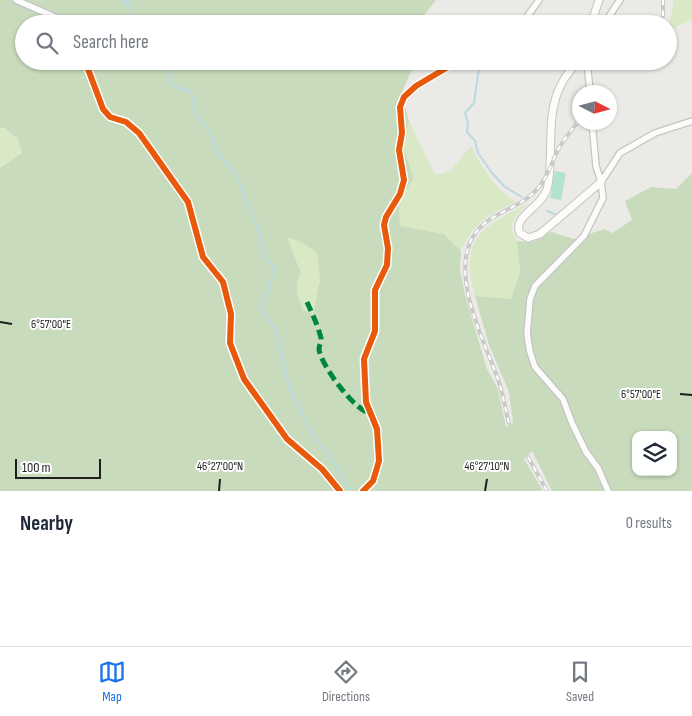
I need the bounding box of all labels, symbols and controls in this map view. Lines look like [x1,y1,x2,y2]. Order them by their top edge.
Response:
search box [15,15,677,70]
icon: search [33,29,61,57]
text: Search here [73,31,149,54]
north arrow [572,85,617,130]
text: 6°57'00"E [31,317,71,332]
text: 6°57'00"E [621,387,661,402]
map controls [632,431,677,476]
button: layers [632,431,677,476]
scale bar [15,456,101,479]
text: 100 m [22,459,51,476]
text: 46°27'00"N [197,459,243,474]
text: 46°27'10"N [464,459,510,474]
text: Nearby [20,511,73,536]
text: 0 results [626,514,672,533]
tab: Map [98,658,126,705]
tab: Directions [322,658,370,705]
tab: Saved [566,658,594,705]

